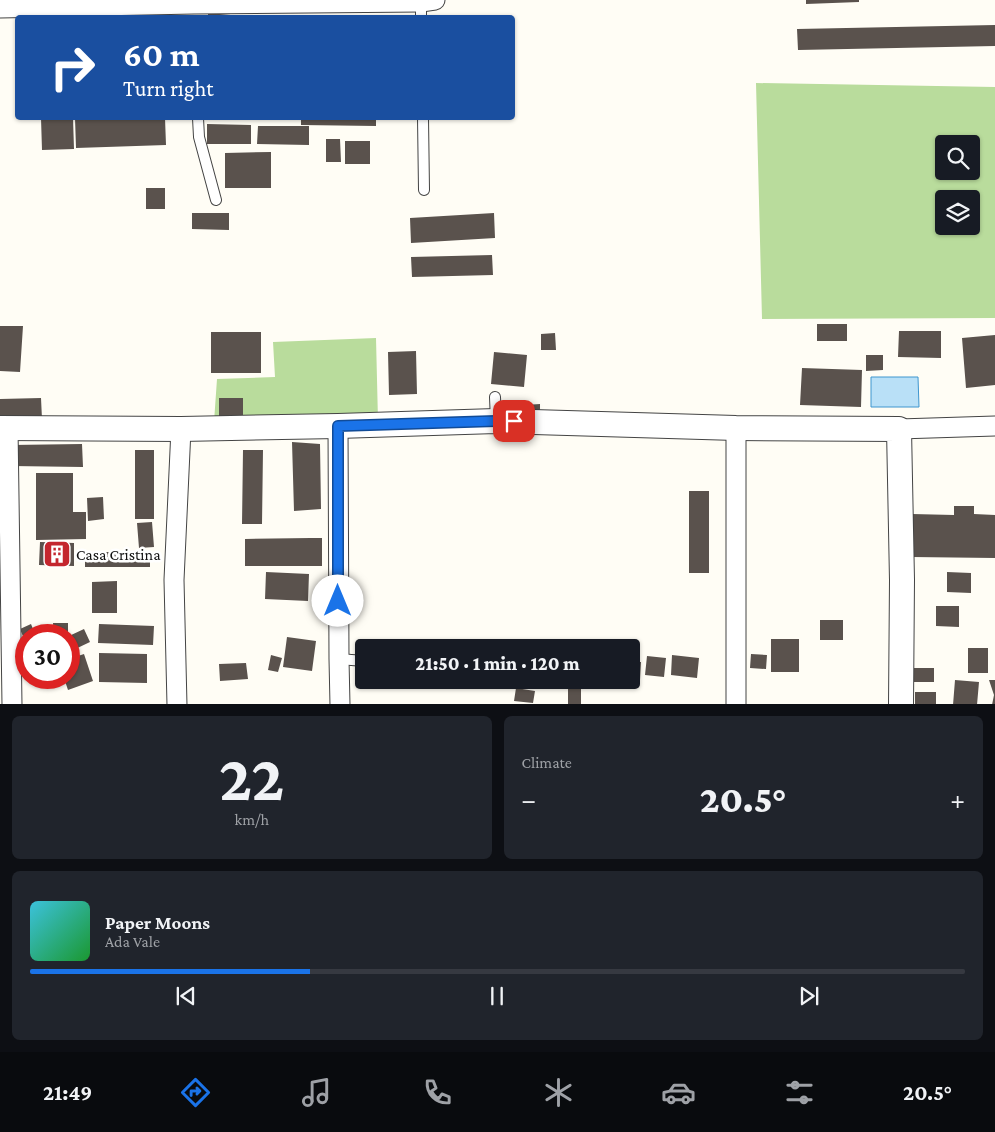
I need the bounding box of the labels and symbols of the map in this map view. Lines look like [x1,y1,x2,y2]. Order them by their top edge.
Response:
pin [493,400,535,442]
building icon: Casa Cristina [42,539,72,569]
place label: Casa Cristina [76,546,161,563]
position arrow [311,574,363,626]
speed limit sign: 30 [15,624,80,689]

